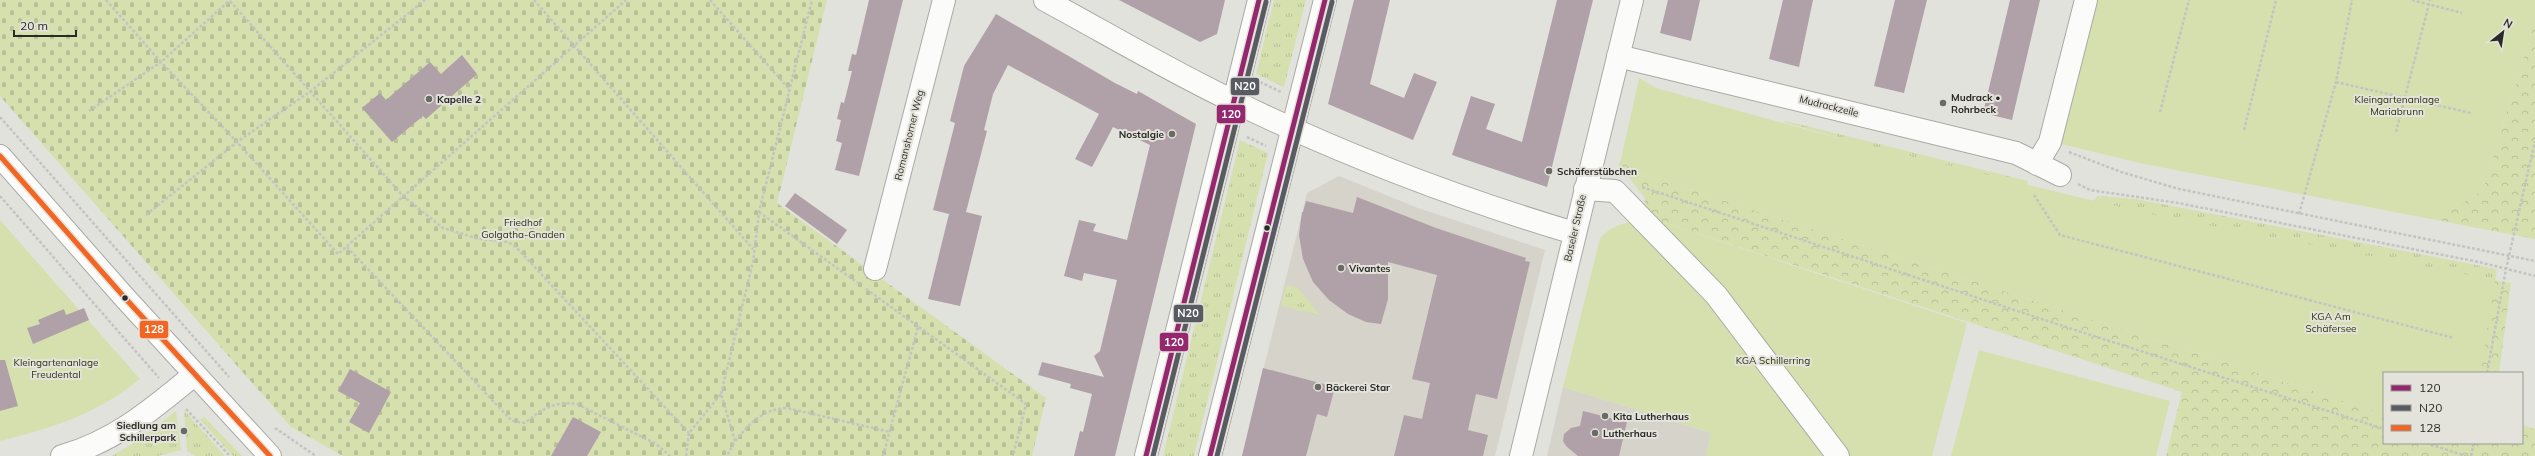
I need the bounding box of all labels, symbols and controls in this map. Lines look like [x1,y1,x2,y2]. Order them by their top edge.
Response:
scale bar [14,12,76,38]
north arrow [2483,12,2523,52]
text: N [2501,15,2515,31]
text: 20 m [20,18,48,33]
line badge: N20 [1230,77,1260,96]
text: N20 [1234,79,1256,93]
street label: Romanshorner Weg [891,88,927,182]
place label: Mudrack • Rohrbeck [1951,91,2001,116]
street label: Mudrackzeile [1798,92,1860,120]
place label: Kapelle 2 [437,93,481,106]
park label: Kleingartenanlage Mariabrunn [2355,93,2439,118]
marker: Kapelle 2 [424,94,434,104]
marker: Mudrack • Rohrbeck [1938,98,1948,108]
line badge: 120 [1216,104,1246,124]
text: 120 [1221,107,1241,121]
place label: Nostalgie [1119,128,1165,141]
marker: Nostalgie [1167,129,1177,139]
place label: Schäferstübchen [1557,165,1637,178]
marker: Schäferstübchen [1544,166,1554,176]
street label: Baseler Straße [1561,193,1589,263]
park label: Friedhof Golgatha-Gnaden [481,216,565,241]
unlabelled marker [1262,223,1272,233]
place label: Vivantes [1348,262,1391,275]
marker: Vivantes [1336,263,1346,273]
unlabelled marker [120,293,130,303]
line badge: N20 [1173,304,1204,323]
text: N20 [1177,306,1199,320]
park label: KGA Am Schäfersee [2305,310,2357,335]
line badge: 128 [139,320,169,339]
text: 128 [144,322,164,336]
line badge: 120 [1159,332,1189,352]
text: 120 [1164,335,1184,349]
park label: KGA Schillerring [1736,354,1810,367]
park label: Kleingartenanlage Freudental [14,356,98,381]
legend [2383,372,2523,444]
text: 120 [2419,380,2441,395]
place label: Bäckerei Star [1326,381,1390,394]
marker: Bäckerei Star [1313,382,1323,392]
text: N20 [2419,400,2442,415]
place label: Kita Lutherhaus [1613,410,1689,423]
marker: Kita Lutherhaus [1600,411,1610,421]
place label: Siedlung am Schillerpark [117,419,176,444]
text: 128 [2419,420,2441,435]
marker: Siedlung am Schillerpark [179,426,189,436]
place label: Lutherhaus [1603,427,1657,440]
marker: Lutherhaus [1590,428,1600,438]

